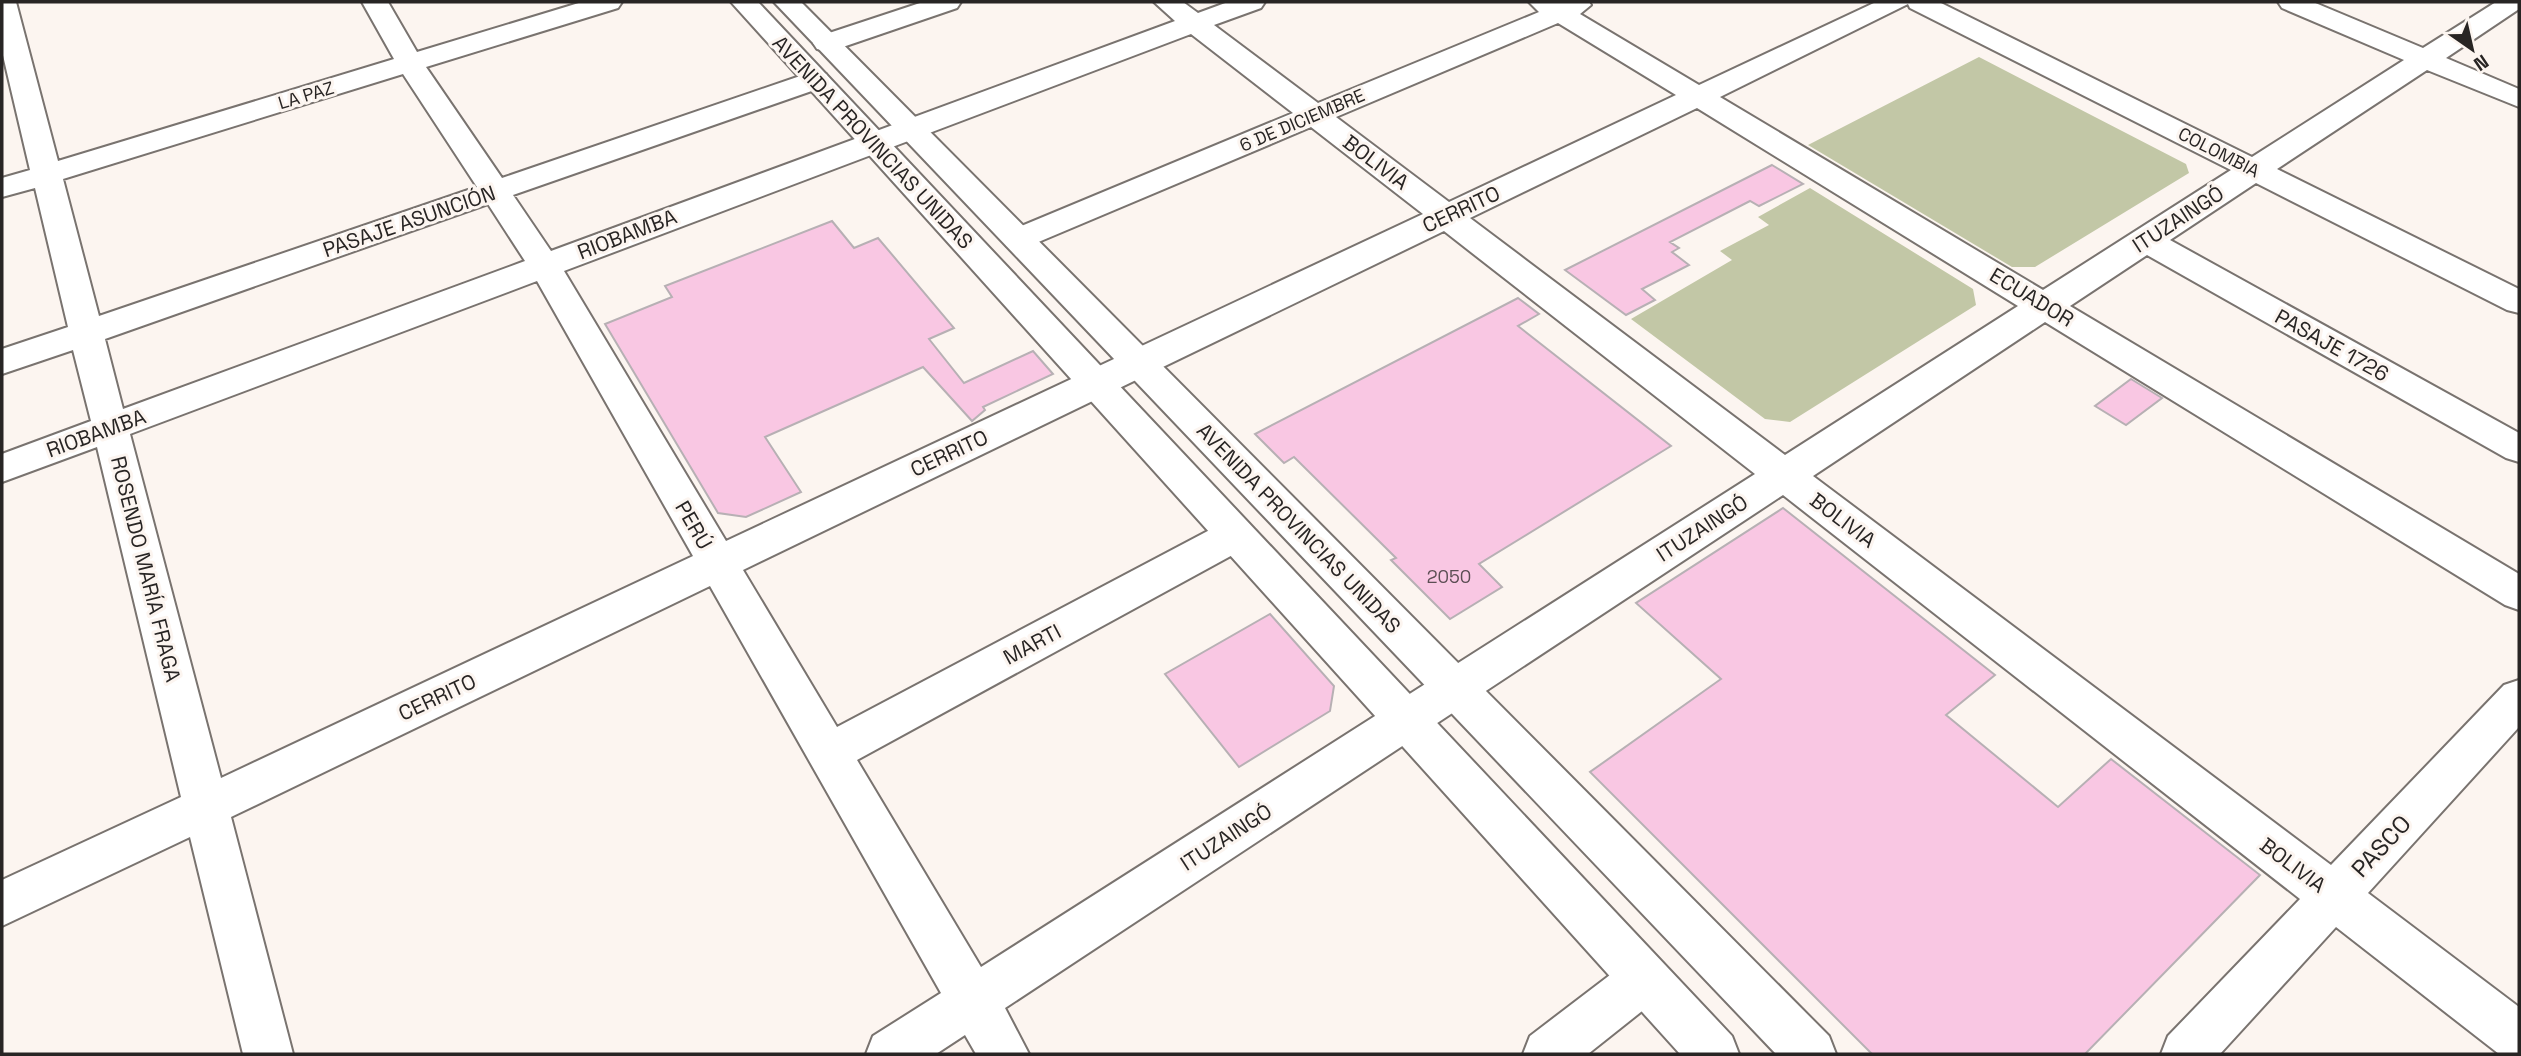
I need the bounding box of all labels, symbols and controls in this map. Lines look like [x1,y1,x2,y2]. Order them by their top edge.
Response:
north arrow [2437,14,2507,84]
street label: AVENIDA PROVINCIAS UNIDAS [767,29,979,255]
text: N [2469,49,2493,77]
street label: LA PAZ [275,76,337,114]
street label: 6 DE DICIEMBRE [1236,83,1368,157]
street label: COLOMBIA [2174,122,2264,182]
street label: BOLIVIA [1338,128,1414,196]
street label: PASAJE ASUNCIÓN [319,179,499,263]
street label: CERRITO [1418,179,1504,239]
street label: ITUZAINGÓ [2127,179,2229,259]
street label: RIOBAMBA [574,203,680,265]
street label: ECUADOR [1985,261,2079,333]
street label: PASAJE 1726 [2270,303,2394,387]
street label: RIOBAMBA [42,403,150,463]
street label: AVENIDA PROVINCIAS UNIDAS [1191,417,1407,639]
street label: CERRITO [906,423,992,483]
street label: ROSENDO MARÍA FRAGA [105,453,187,685]
street label: BOLIVIA [1805,486,1881,554]
street label: ITUZAINGÓ [1651,488,1753,568]
street label: PERÚ [669,496,719,554]
house number: 2050 [1427,565,1471,588]
street label: MARTI [998,618,1066,670]
street label: CERRITO [394,667,480,727]
street label: ITUZAINGÓ [1175,797,1277,877]
street label: PASCO [2344,808,2418,884]
street label: BOLIVIA [2255,831,2331,899]

